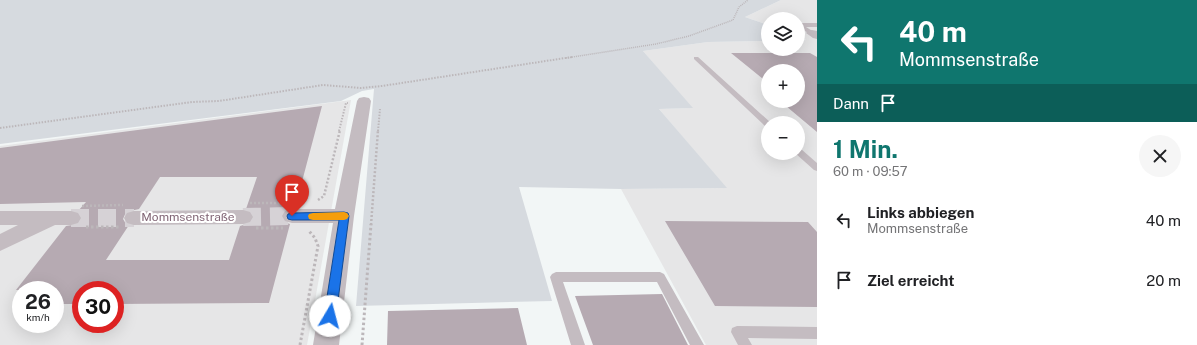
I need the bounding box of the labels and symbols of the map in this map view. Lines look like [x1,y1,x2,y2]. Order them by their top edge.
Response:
pin [275,175,309,216]
street label: Mommsenstraße [141,210,235,224]
speed limit sign: 30 [72,281,124,333]
position arrow [309,295,351,337]

